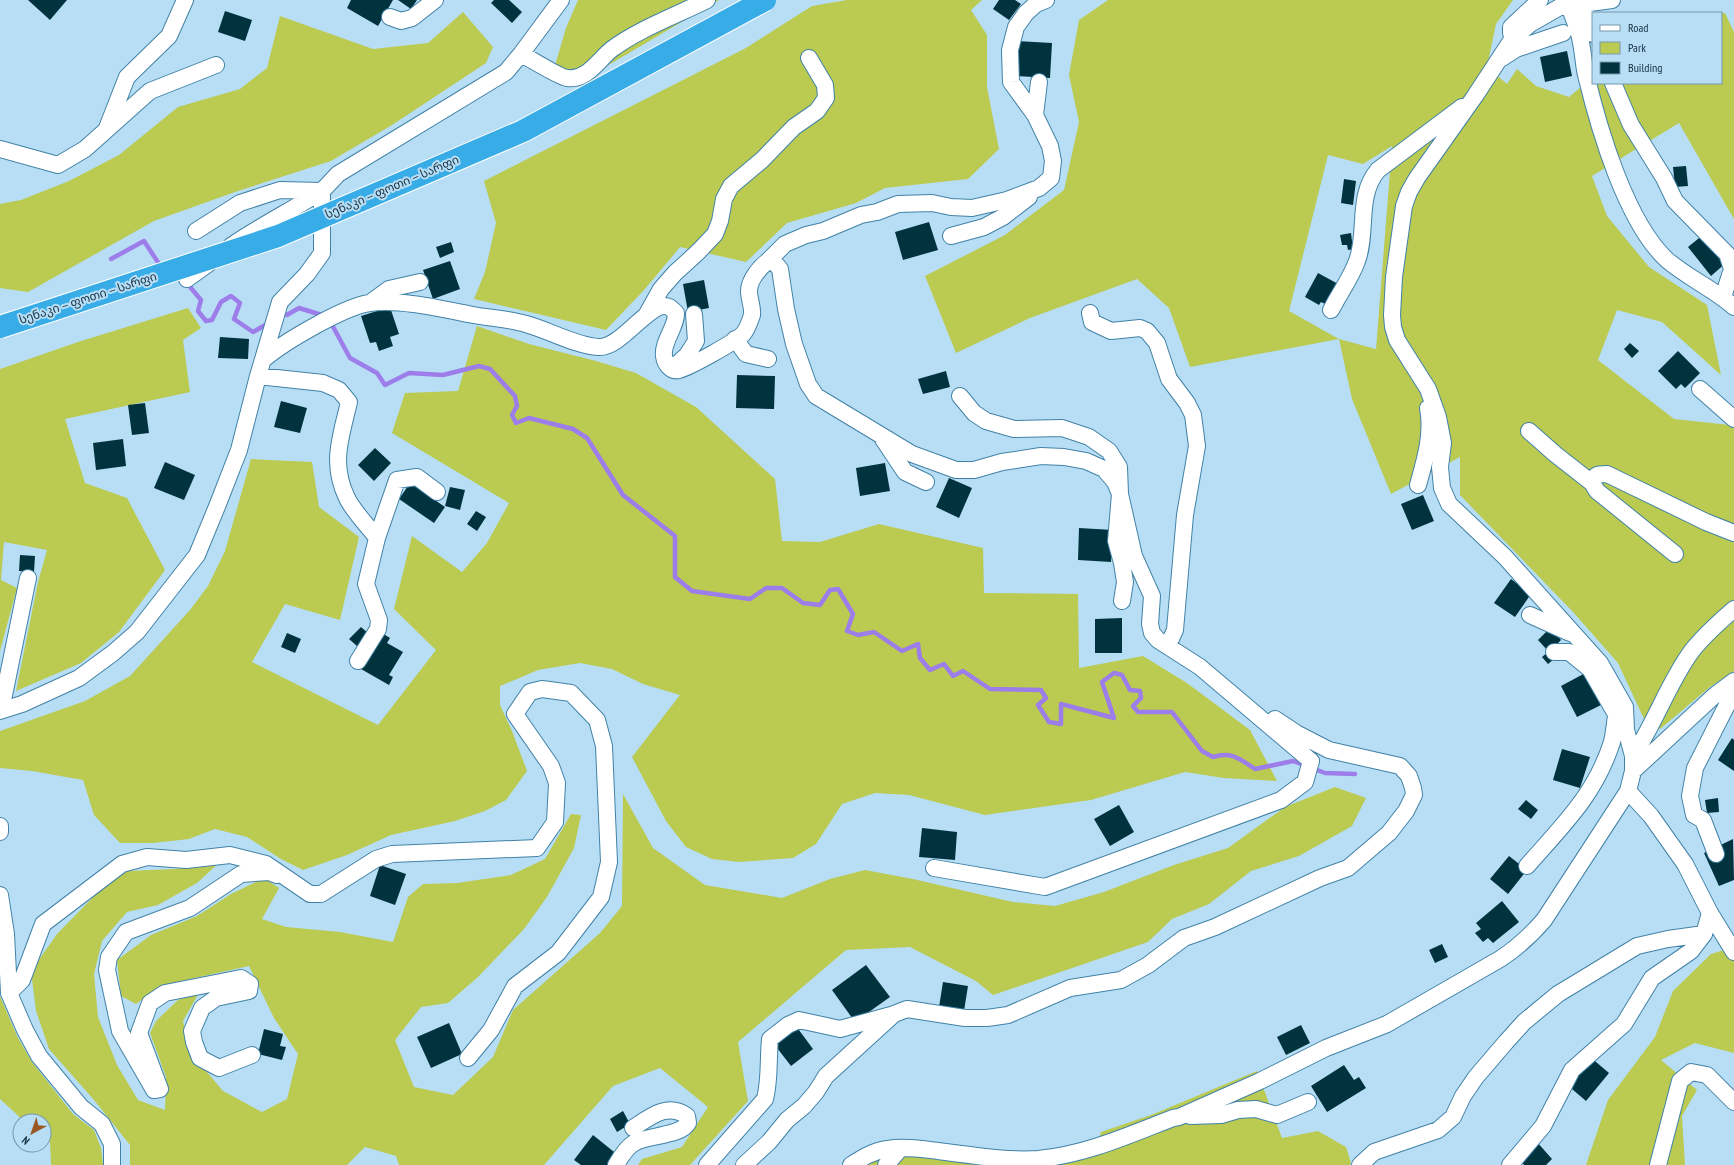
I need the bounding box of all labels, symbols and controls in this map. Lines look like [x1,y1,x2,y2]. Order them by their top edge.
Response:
legend [1592,12,1722,84]
text: Road [1628,20,1648,35]
text: Park [1628,40,1646,55]
text: Building [1628,60,1663,75]
street label: სენაკი — ფოთი — სარფი [323,151,461,222]
street label: სენაკი — ფოთი — სარფი [17,268,159,327]
north arrow [12,1113,52,1153]
text: N [19,1133,32,1148]

